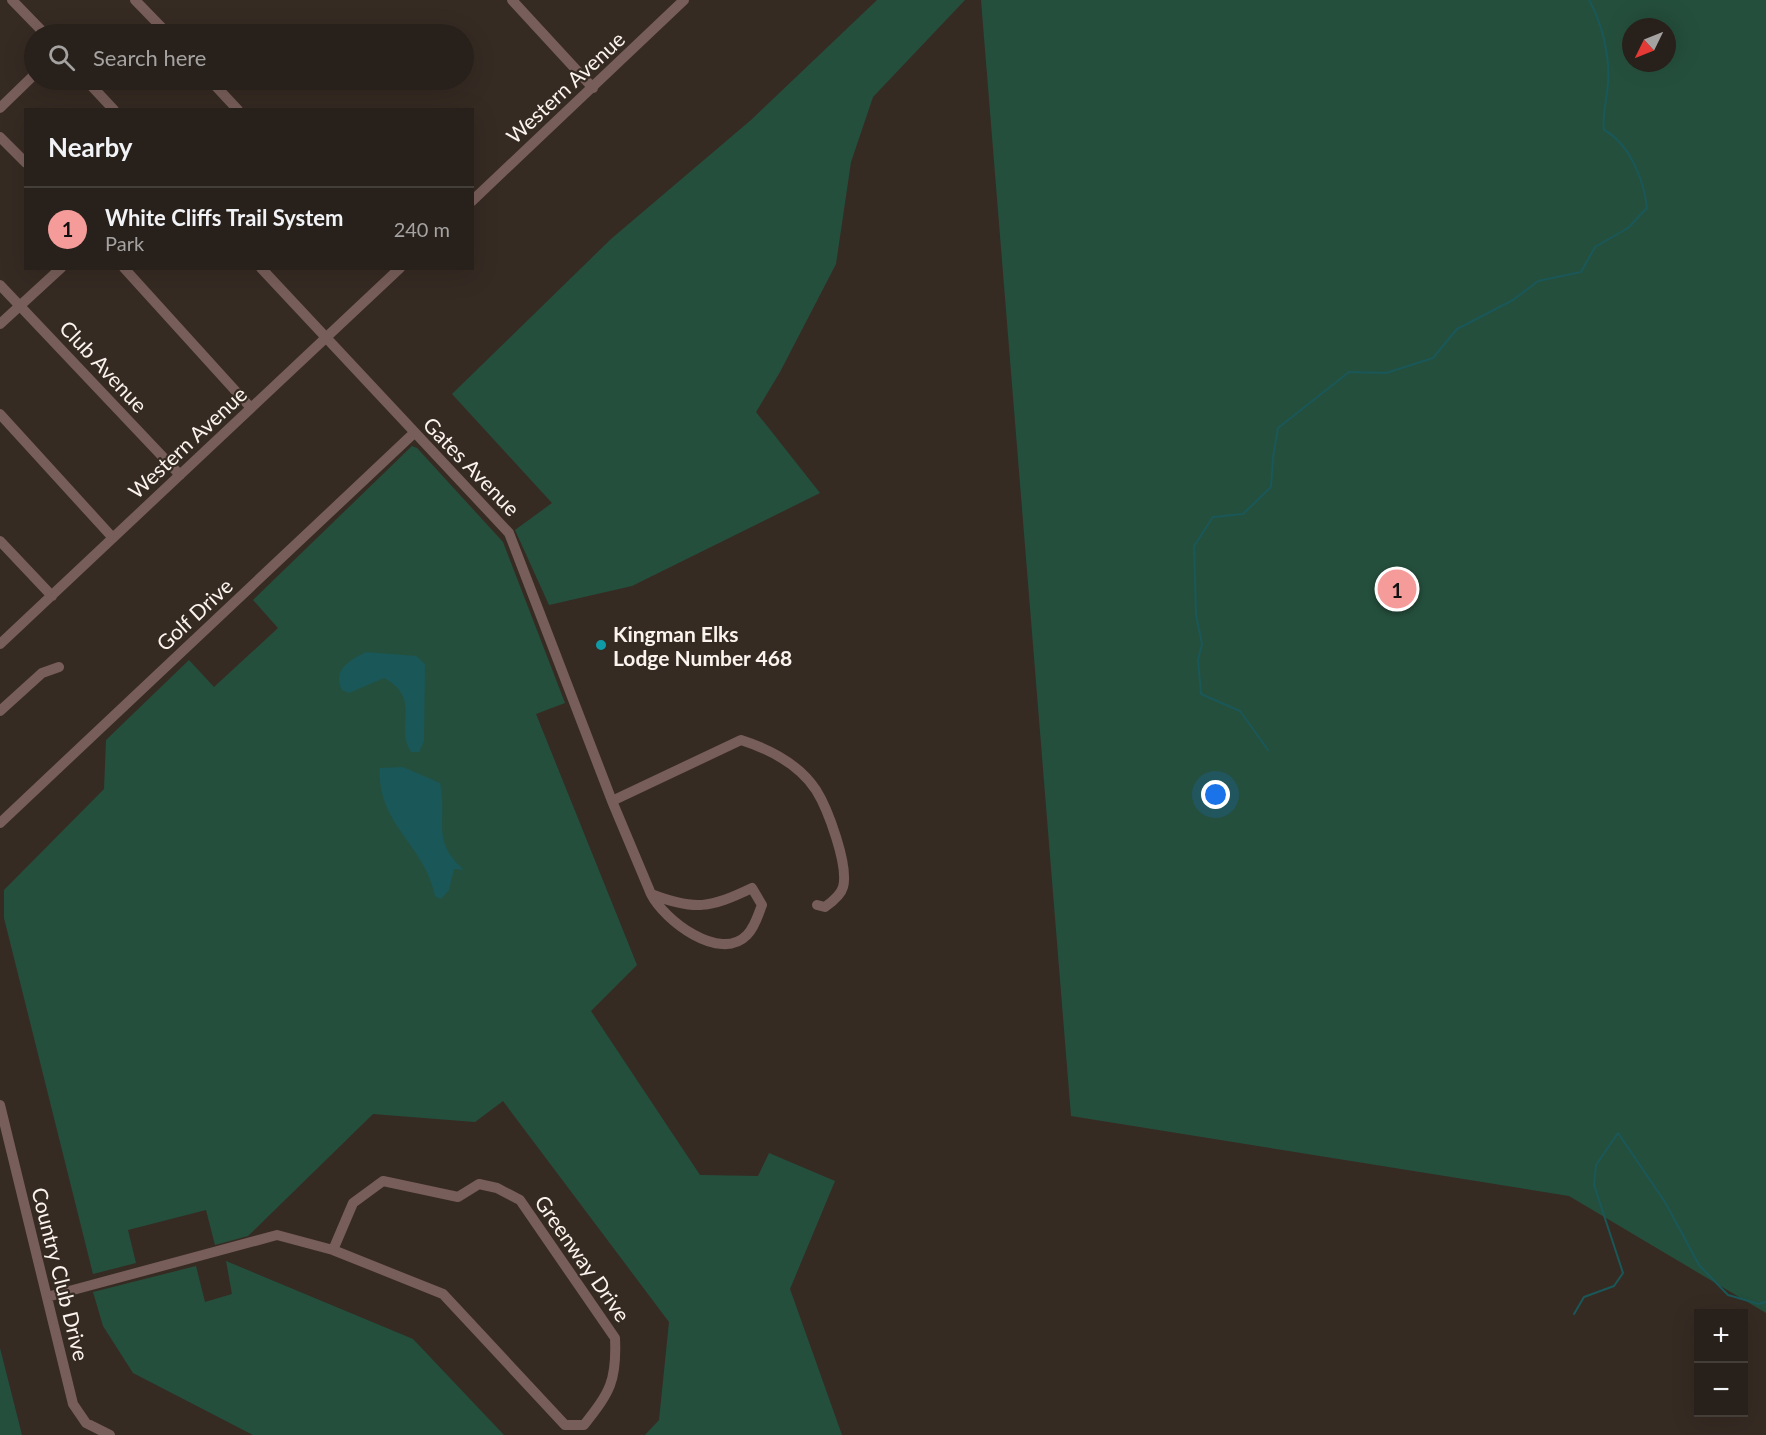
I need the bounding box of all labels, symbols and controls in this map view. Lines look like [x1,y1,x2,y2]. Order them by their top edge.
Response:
north arrow [1622,18,1676,72]
search box [24,24,474,90]
street label: Western Avenue [501,26,629,148]
icon: search [45,41,78,74]
text: Search here [93,44,206,71]
text: Nearby [48,131,133,163]
text: White Cliffs Trail System [105,204,344,231]
text: 1 [62,217,73,241]
text: 240 m [394,217,450,241]
text: Park [105,231,144,255]
street label: Club Avenue [55,315,153,417]
street label: Western Avenue [123,381,251,503]
street label: Gates Avenue [419,411,525,521]
pin: 1 [1378,566,1416,612]
street label: Golf Drive [151,573,237,655]
place label: Kingman Elks Lodge Number 468 [613,621,792,670]
marker: Kingman Elks Lodge Number 468 [594,638,608,652]
your location [1201,780,1230,809]
street label: Country Club Drive [27,1185,95,1363]
street label: Greenway Drive [530,1190,636,1326]
map controls [1694,1309,1748,1417]
button: + [1694,1309,1748,1363]
button: − [1694,1363,1748,1417]

